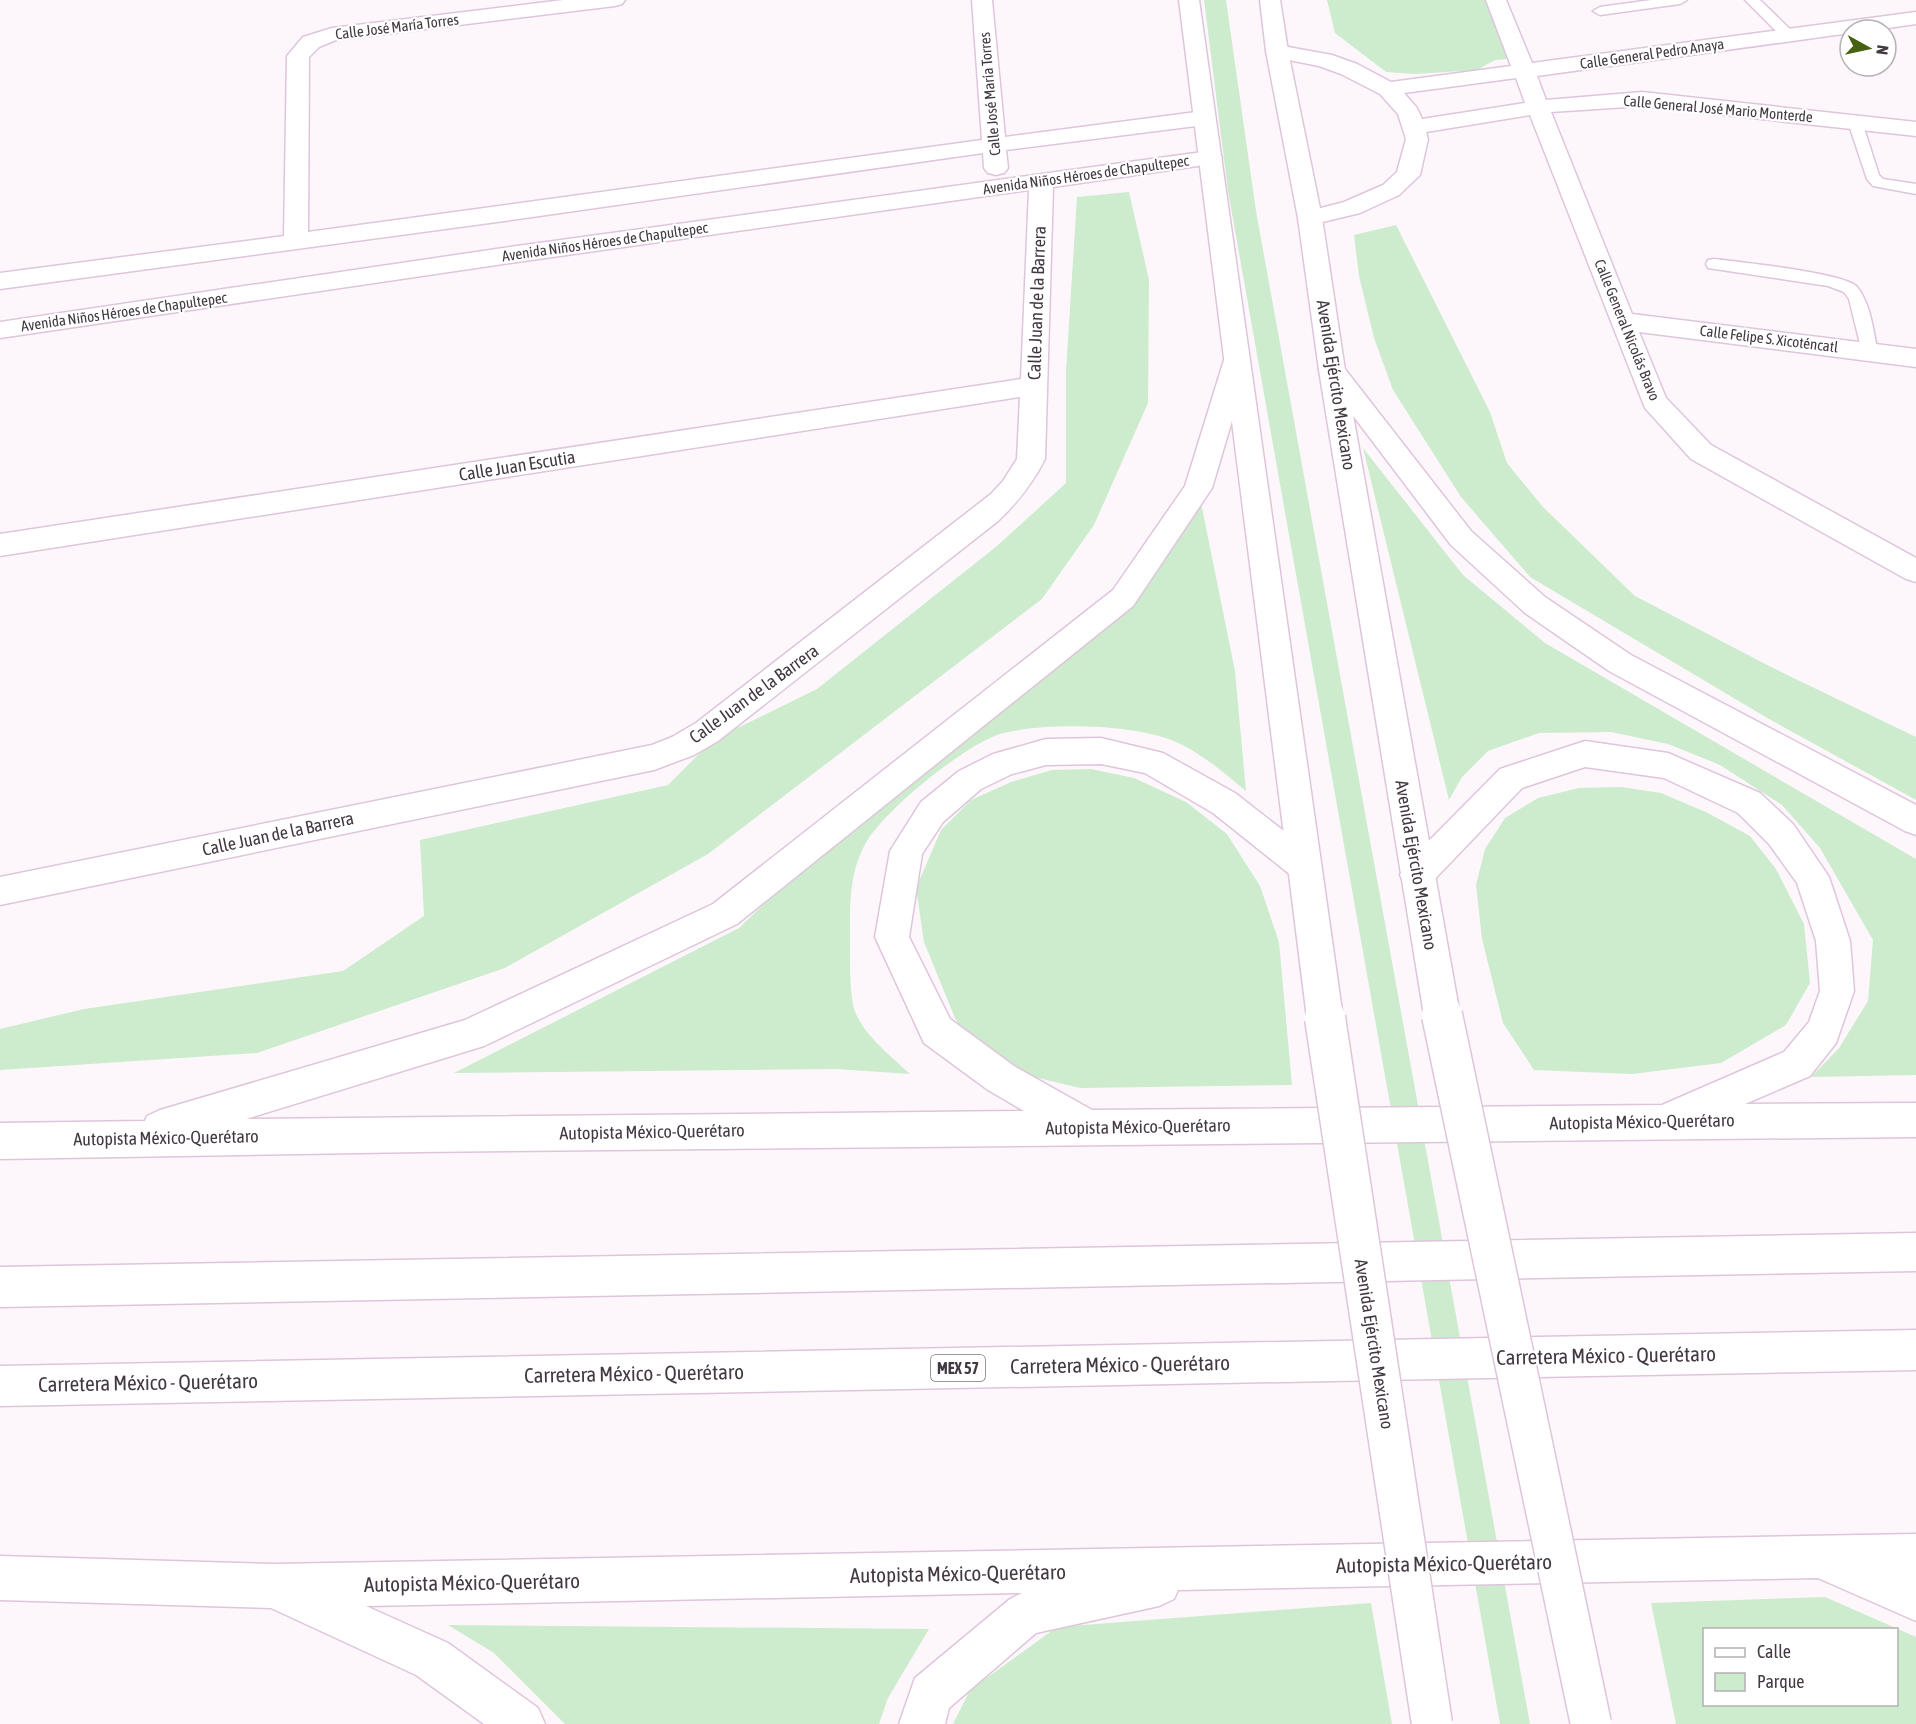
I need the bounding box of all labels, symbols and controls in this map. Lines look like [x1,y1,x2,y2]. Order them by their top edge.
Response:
street label: Calle José María Torres [334,11,460,42]
north arrow [1838,18,1898,78]
street label: Calle José María Torres [976,32,1003,157]
street label: Calle General Pedro Anaya [1579,35,1725,72]
text: N [1873,44,1892,56]
street label: Calle General José Mario Monterde [1623,92,1814,125]
street label: Avenida Niños Héroes de Chapultepec [982,152,1190,197]
street label: Avenida Niños Héroes de Chapultepec [501,219,709,264]
street label: Calle Juan de la Barrera [1023,226,1050,380]
street label: Calle General Nicolás Bravo [1591,257,1664,403]
street label: Avenida Niños Héroes de Chapultepec [20,289,228,334]
street label: Avenida Ejército Mexicano [1313,298,1360,472]
street label: Calle Felipe S. Xicoténcatl [1699,322,1839,355]
street label: Calle Juan Escutia [457,446,577,485]
street label: Calle Juan de la Barrera [685,640,822,747]
street label: Avenida Ejército Mexicano [1391,778,1442,952]
street label: Calle Juan de la Barrera [200,807,356,860]
street label: Autopista México-Querétaro [1549,1109,1735,1134]
street label: Autopista México-Querétaro [1045,1114,1231,1139]
street label: Autopista México-Querétaro [559,1119,745,1144]
street label: Autopista México-Querétaro [73,1125,259,1150]
street label: Avenida Ejército Mexicano [1351,1257,1398,1431]
street label: Carretera México - Querétaro [1496,1341,1716,1369]
street label: Carretera México - Querétaro [1010,1350,1230,1378]
road number: MEX 57 [931,1355,985,1381]
street label: Carretera México - Querétaro [524,1359,744,1387]
street label: Carretera México - Querétaro [38,1368,258,1396]
street label: Autopista México-Querétaro [1336,1549,1552,1577]
street label: Autopista México-Querétaro [850,1559,1066,1587]
street label: Autopista México-Querétaro [364,1568,580,1596]
legend [1703,1628,1898,1706]
text: Calle [1757,1641,1791,1662]
text: Parque [1757,1671,1805,1692]

